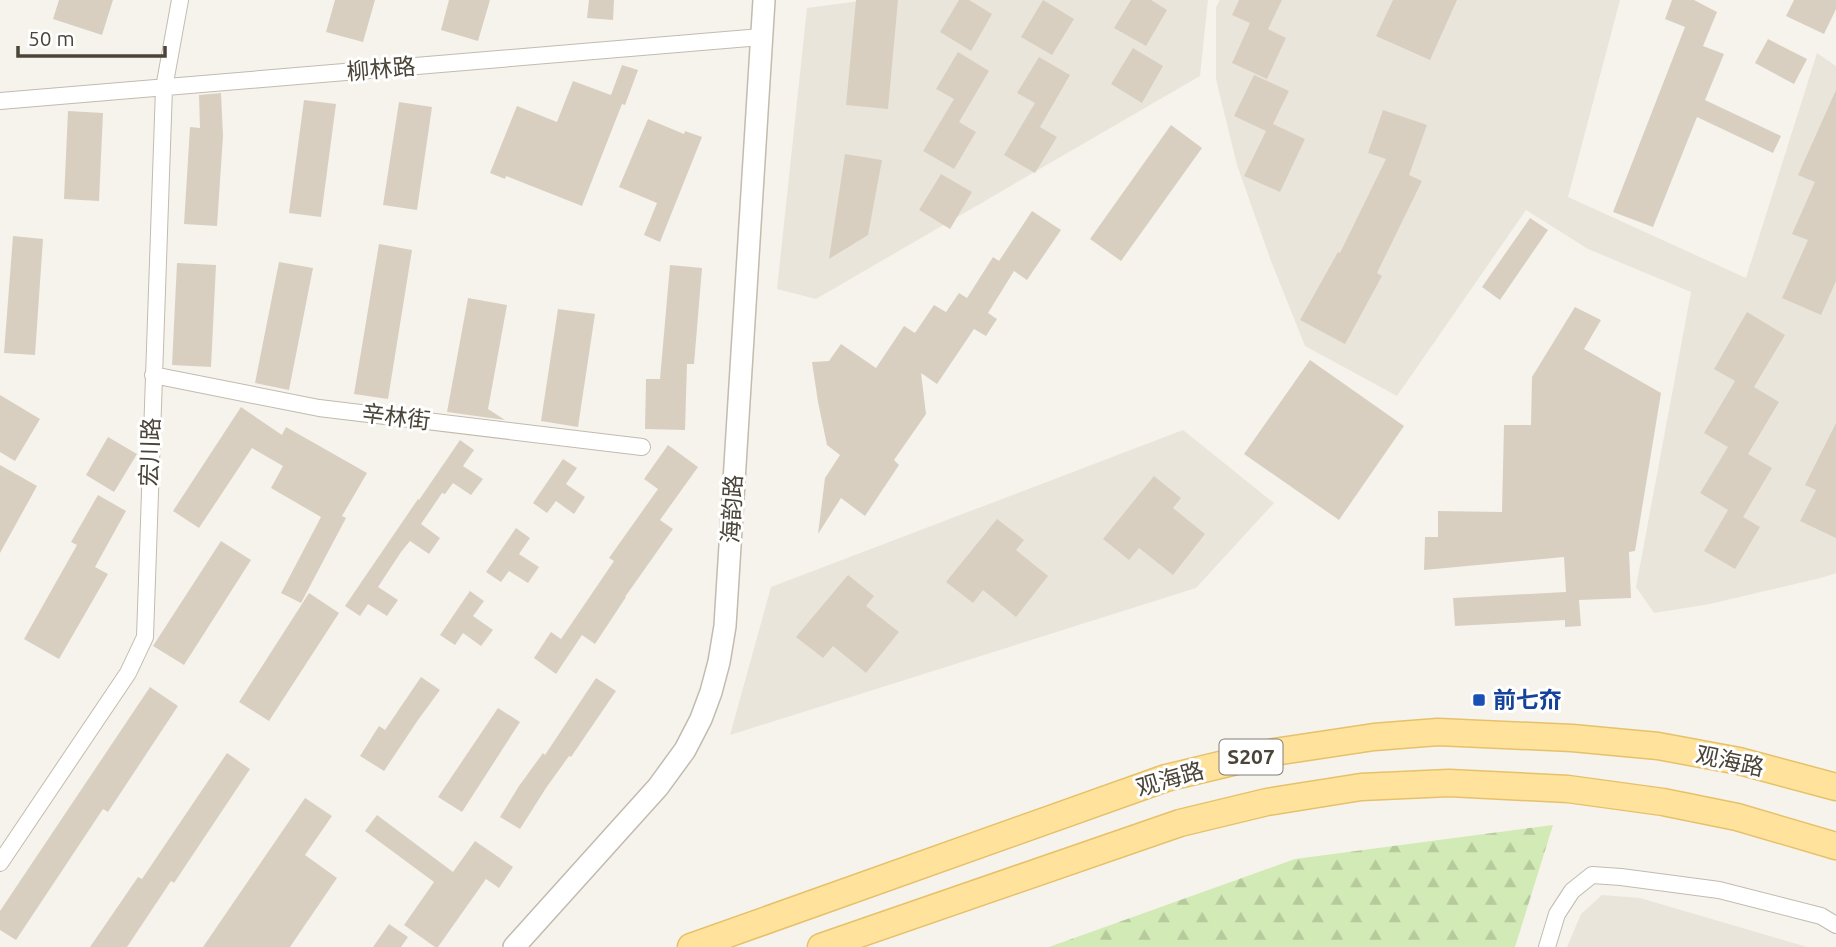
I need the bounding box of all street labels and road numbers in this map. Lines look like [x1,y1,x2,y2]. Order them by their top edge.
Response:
street label: 柳林路 [345,53,416,84]
street label: 辛林街 [360,400,432,433]
street label: 宏川路 [136,417,163,487]
street label: 海韵路 [717,474,746,544]
road number: S207 [1220,740,1282,774]
street label: 观海路 [1694,741,1766,780]
street label: 观海路 [1133,757,1206,800]

